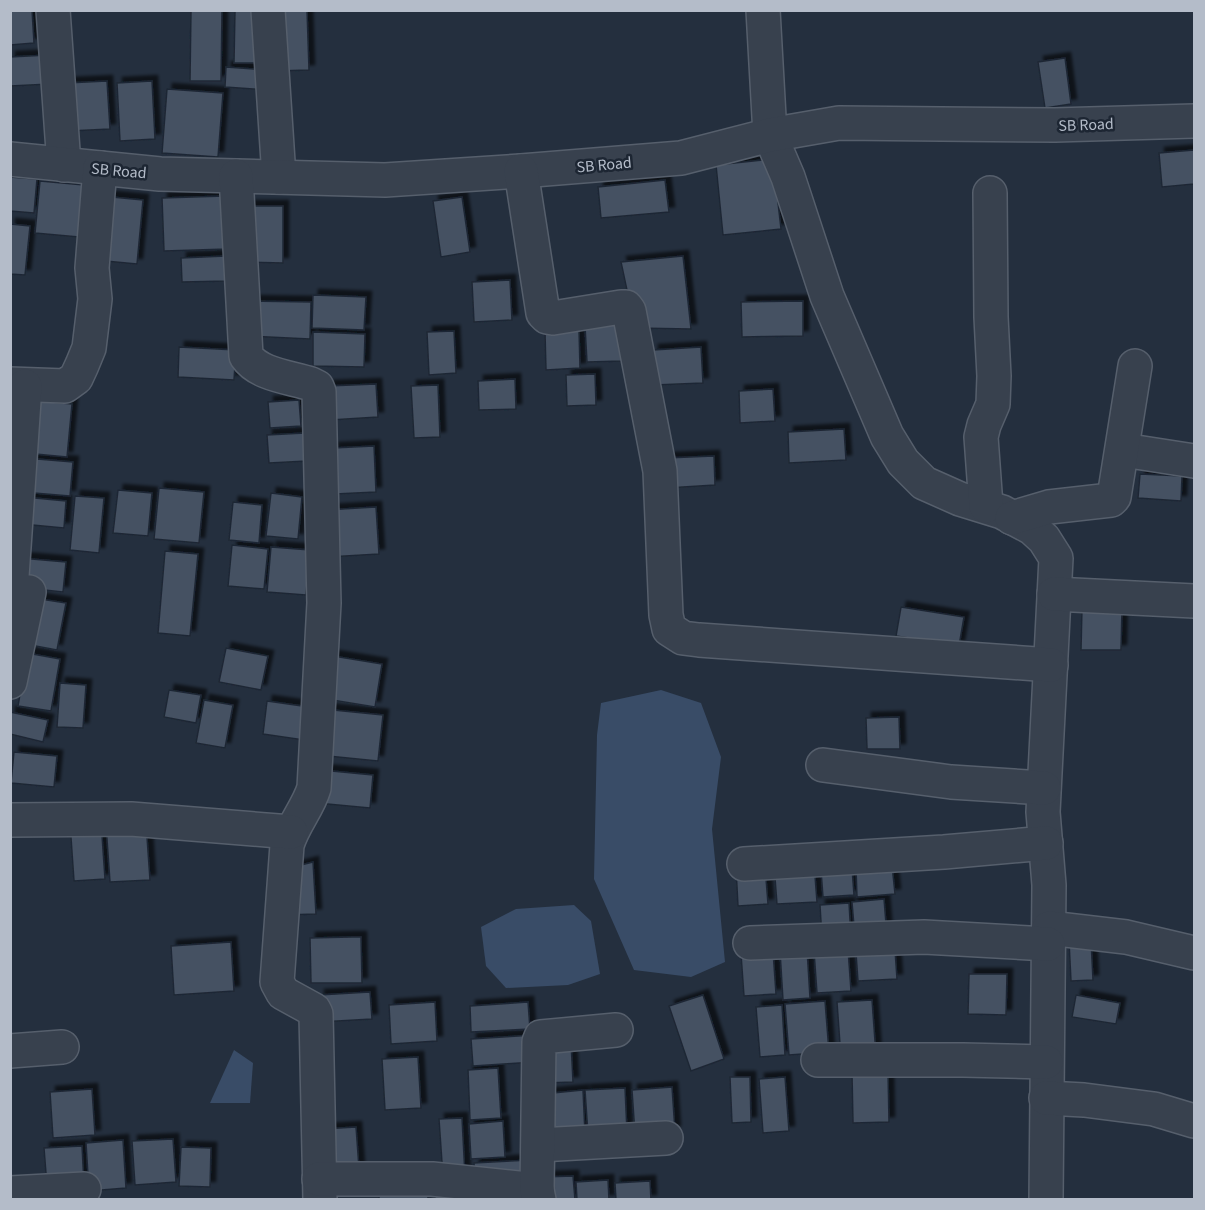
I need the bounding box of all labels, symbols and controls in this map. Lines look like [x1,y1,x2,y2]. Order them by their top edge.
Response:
street label: SB Road [1058,113,1114,137]
street label: SB Road [575,152,633,178]
street label: SB Road [90,158,148,184]

